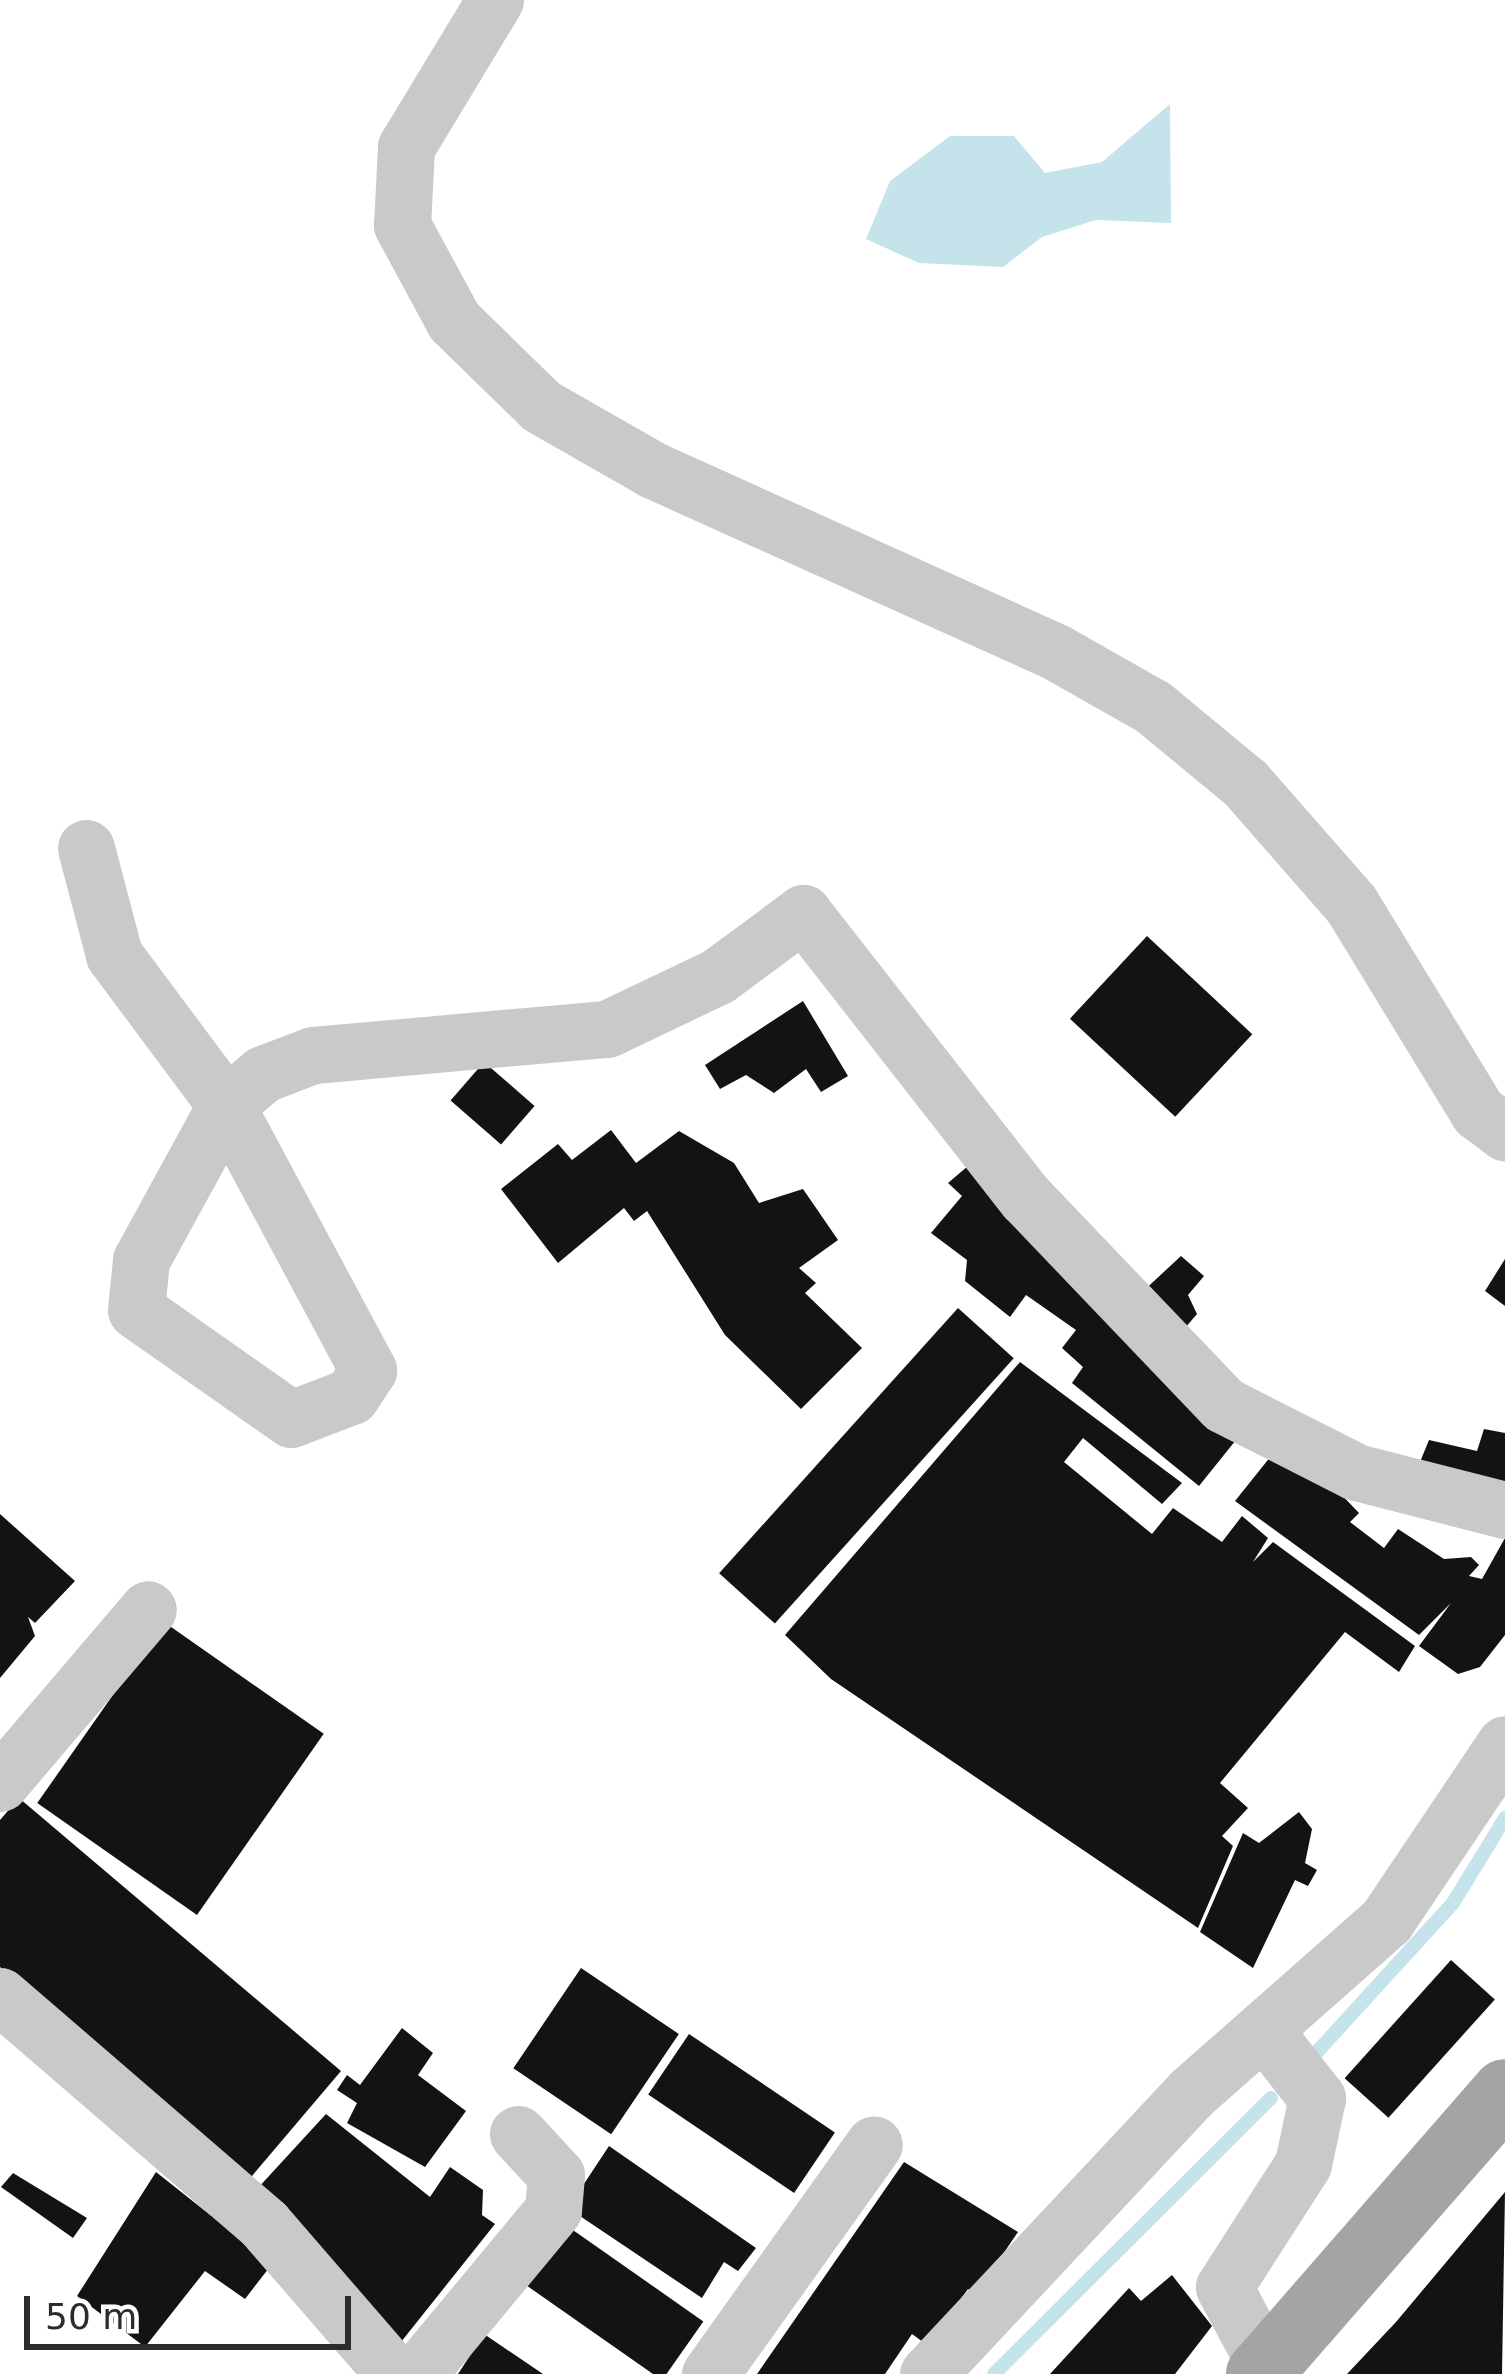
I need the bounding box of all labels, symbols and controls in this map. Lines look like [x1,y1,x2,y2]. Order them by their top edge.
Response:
scale bar [30,2272,357,2346]
text: 50 m [45,2296,137,2337]

